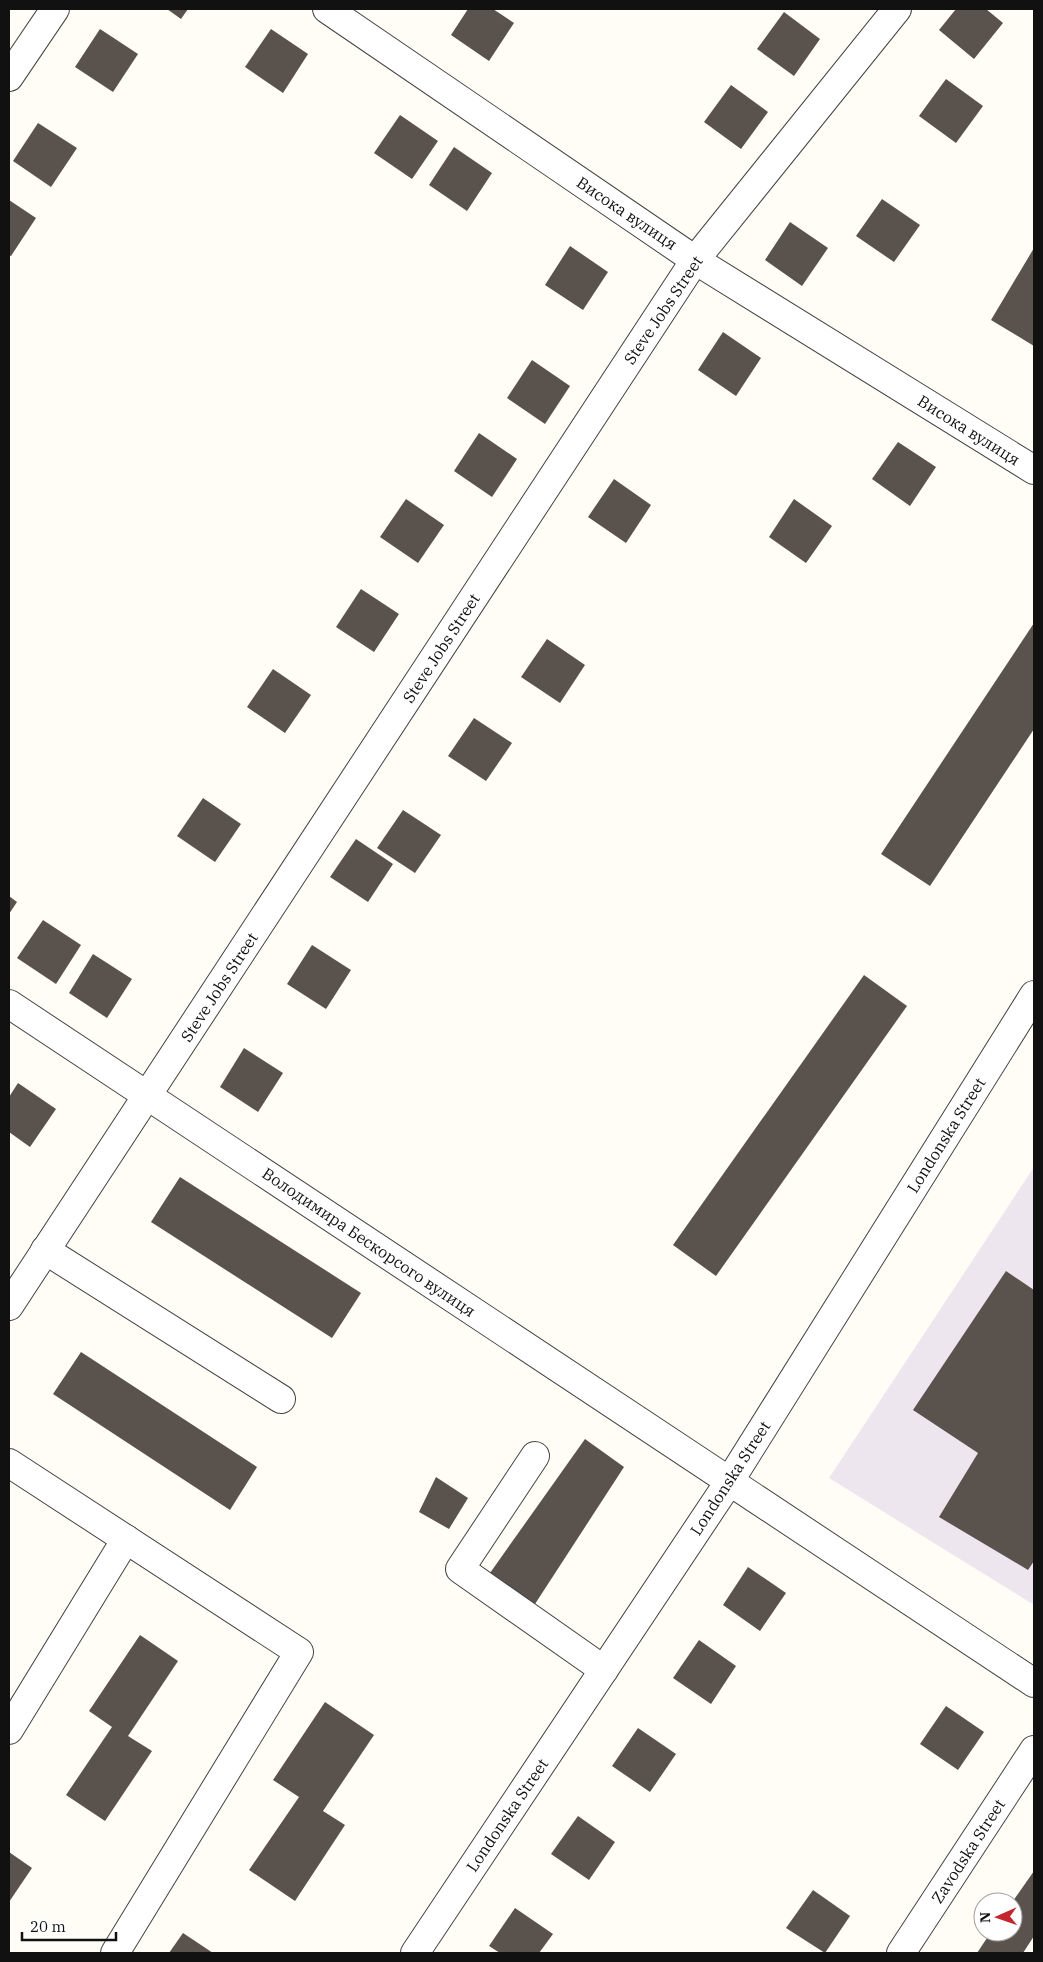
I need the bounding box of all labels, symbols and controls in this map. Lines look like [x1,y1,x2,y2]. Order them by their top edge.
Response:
street label: Висока вулиця [573,172,681,254]
street label: Steve Jobs Street [619,252,707,368]
street label: Висока вулиця [914,391,1024,469]
street label: Steve Jobs Street [398,589,484,706]
street label: Steve Jobs Street [176,928,262,1045]
street label: Londonska Street [902,1073,990,1196]
street label: Володимира Бескорсого вулиця [259,1163,479,1321]
street label: Londonska Street [686,1417,775,1539]
street label: Londonska Street [462,1754,552,1875]
street label: Zavodska Street [927,1795,1009,1907]
north arrow [973,1892,1023,1942]
scale bar [22,1910,116,1942]
text: N [976,1912,994,1923]
text: 20 m [30,1917,66,1936]

